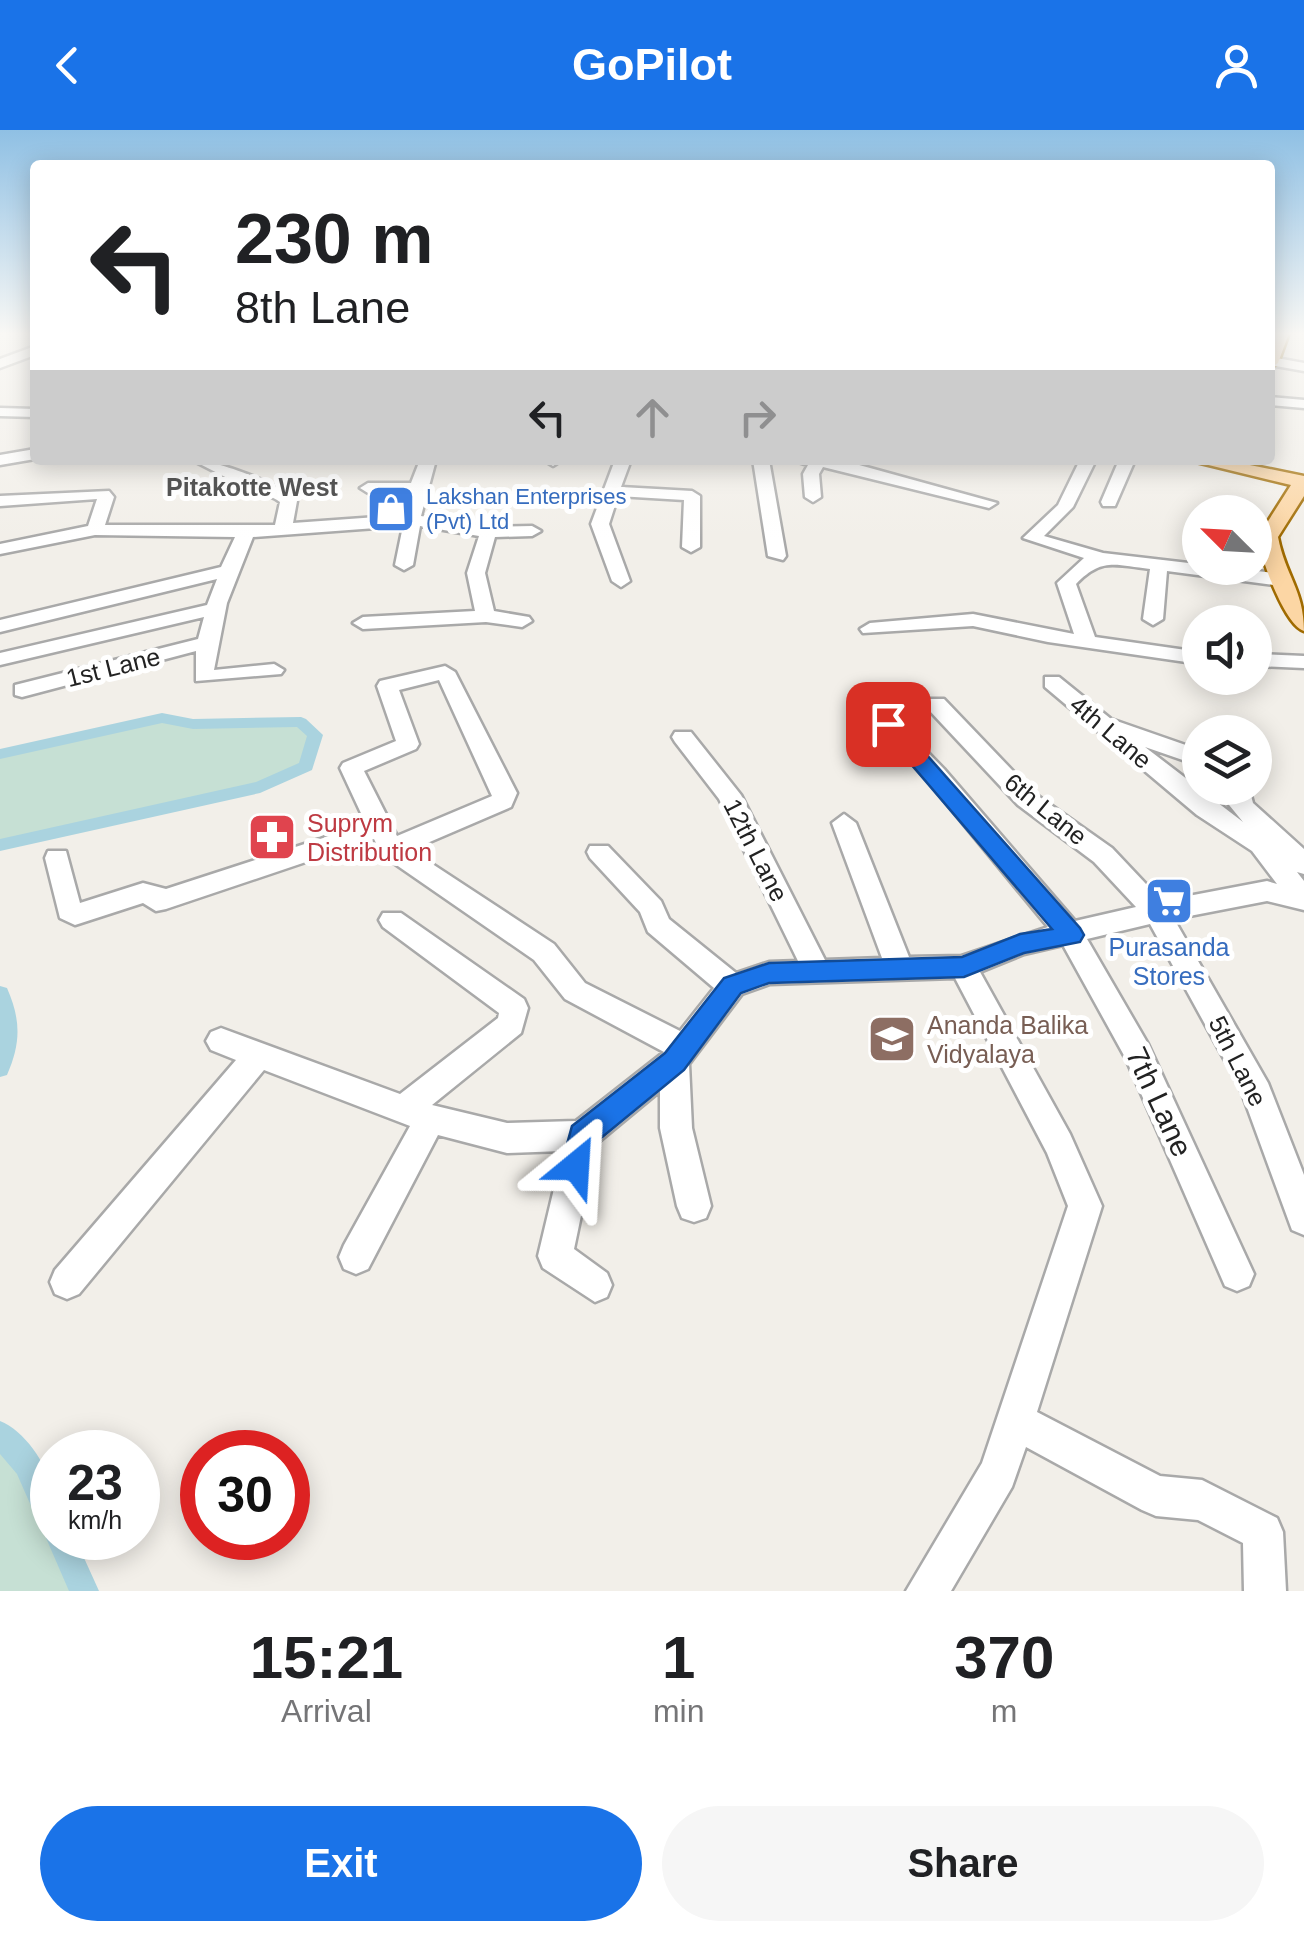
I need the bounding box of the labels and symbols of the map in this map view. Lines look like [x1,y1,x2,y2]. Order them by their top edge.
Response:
district label: Pitakotte West [166,473,339,501]
shop icon: Lakshan Enterprises (Pvt) Ltd [365,483,417,535]
place label: Lakshan Enterprises (Pvt) Ltd [426,484,627,534]
north arrow [1182,495,1272,585]
street label: 1st Lane [63,642,163,692]
pin [846,682,931,767]
street label: 4th Lane [1065,690,1157,774]
street label: 6th Lane [999,767,1093,851]
street label: 12th Lane [718,794,794,906]
place label: Suprym Distribution [307,809,432,866]
pharmacy icon: Suprym Distribution [246,811,298,863]
supermarket icon: Purasanda Stores [1143,875,1195,927]
place label: Purasanda Stores [1109,933,1230,990]
place label: Ananda Balika Vidyalaya [927,1011,1088,1068]
street label: 5th Lane [1203,1011,1273,1111]
school or university icon: Ananda Balika Vidyalaya [866,1013,918,1065]
street label: 7th Lane [1120,1042,1199,1162]
position arrow [524,1114,628,1218]
speed limit sign: 30 [180,1430,310,1560]

